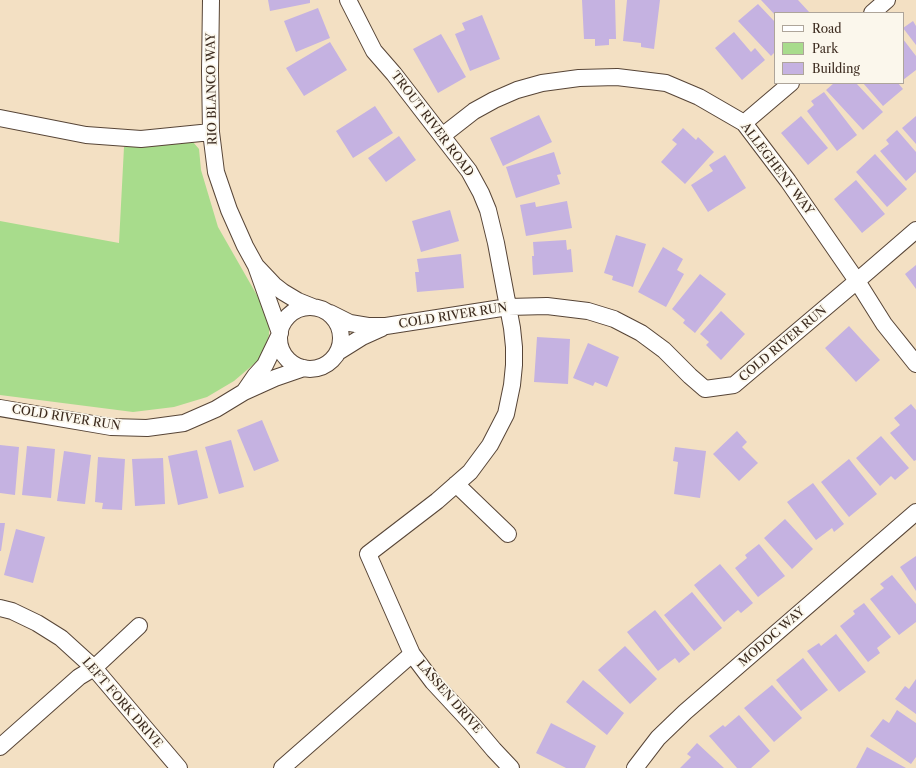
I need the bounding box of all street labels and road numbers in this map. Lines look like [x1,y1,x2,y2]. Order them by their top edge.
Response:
street label: RIO BLANCO WAY [204,33,220,145]
street label: TROUT RIVER ROAD [388,69,476,179]
street label: ALLEGHENY WAY [738,120,816,218]
street label: COLD RIVER RUN [398,300,508,332]
street label: COLD RIVER RUN [736,303,830,385]
street label: COLD RIVER RUN [11,402,121,434]
street label: MODOC WAY [736,604,808,670]
street label: LEFT FORK DRIVE [79,655,165,751]
street label: LASSEN DRIVE [413,657,485,737]

